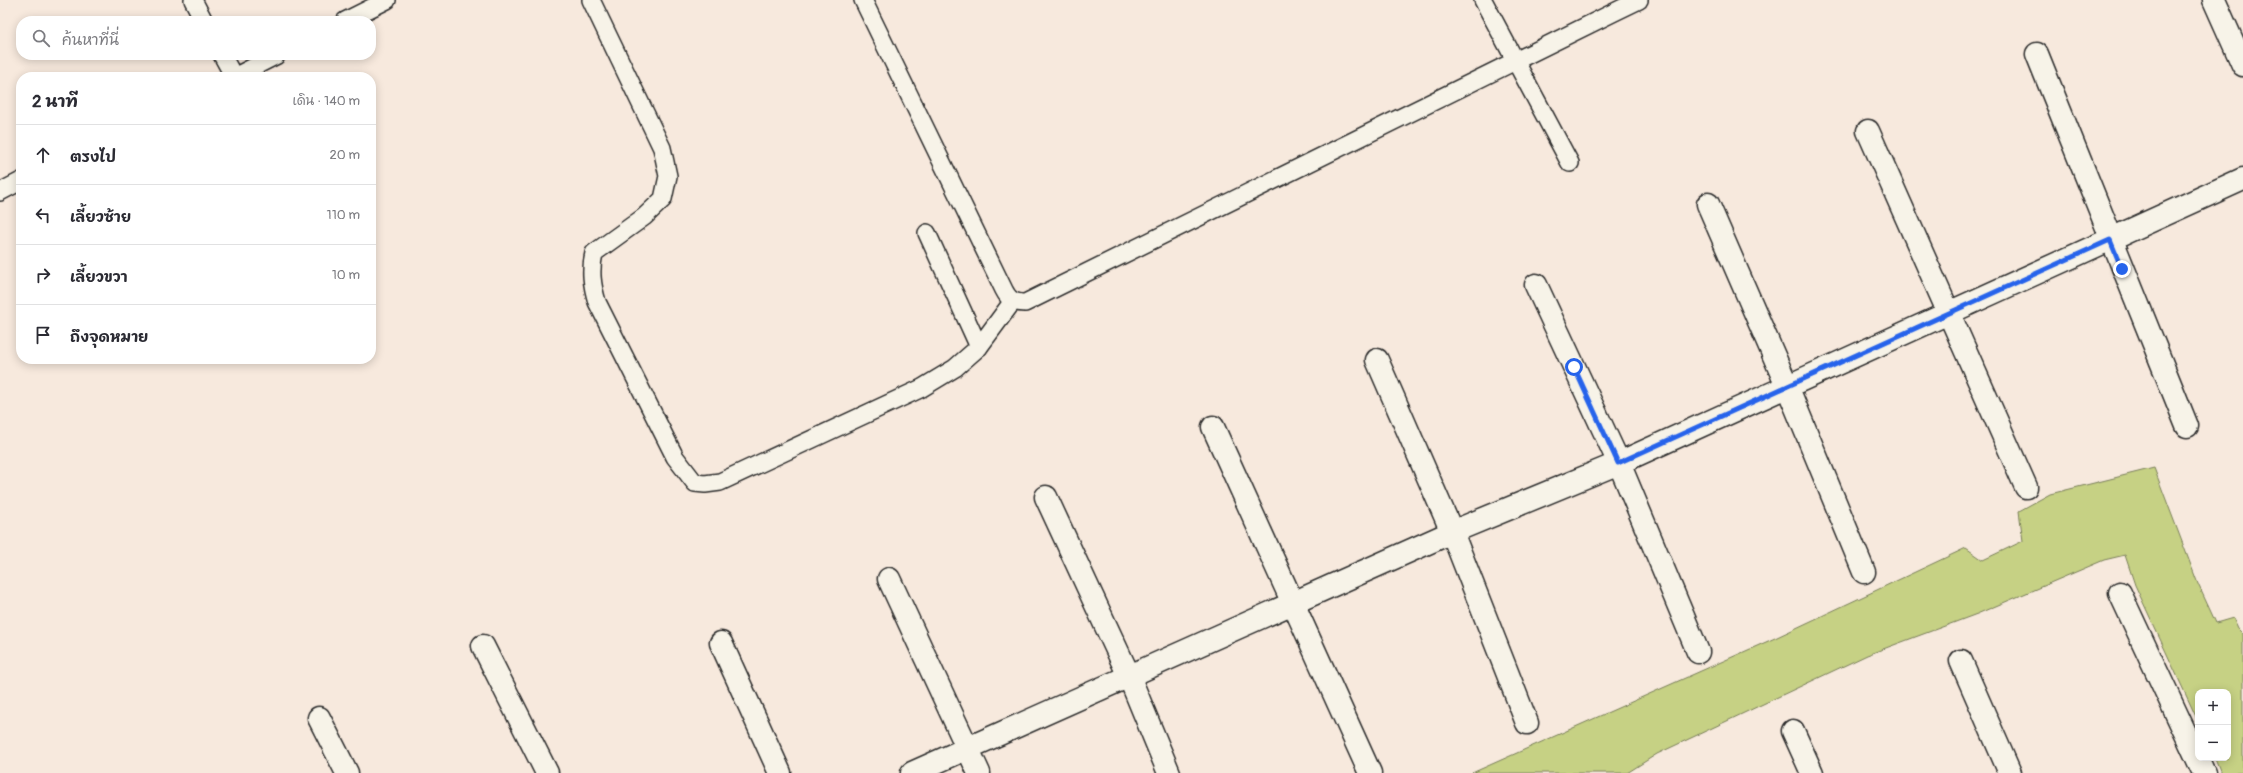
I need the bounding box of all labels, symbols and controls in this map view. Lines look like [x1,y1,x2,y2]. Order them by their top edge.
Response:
search box [16,16,376,60]
icon: search [30,27,52,49]
text: ค้นหาที่นี่ [62,31,119,50]
text: 2 นาที [32,91,78,112]
text: เดิน · 140 m [293,93,360,109]
icon: ahead [32,144,54,166]
text: 20 m [329,147,360,163]
text: ตรงไป [70,148,116,167]
icon: left [32,204,54,226]
text: 110 m [327,207,360,223]
text: เลี้ยวซ้าย [70,208,131,227]
route end [2113,260,2131,278]
icon: right [32,264,54,286]
text: 10 m [332,267,360,283]
text: เลี้ยวขวา [70,268,128,287]
icon: arrive [32,324,54,346]
text: ถึงจุดหมาย [70,328,148,347]
route start [1565,358,1583,376]
map controls [2195,689,2231,761]
button: + [2195,689,2231,725]
button: − [2195,725,2231,761]

